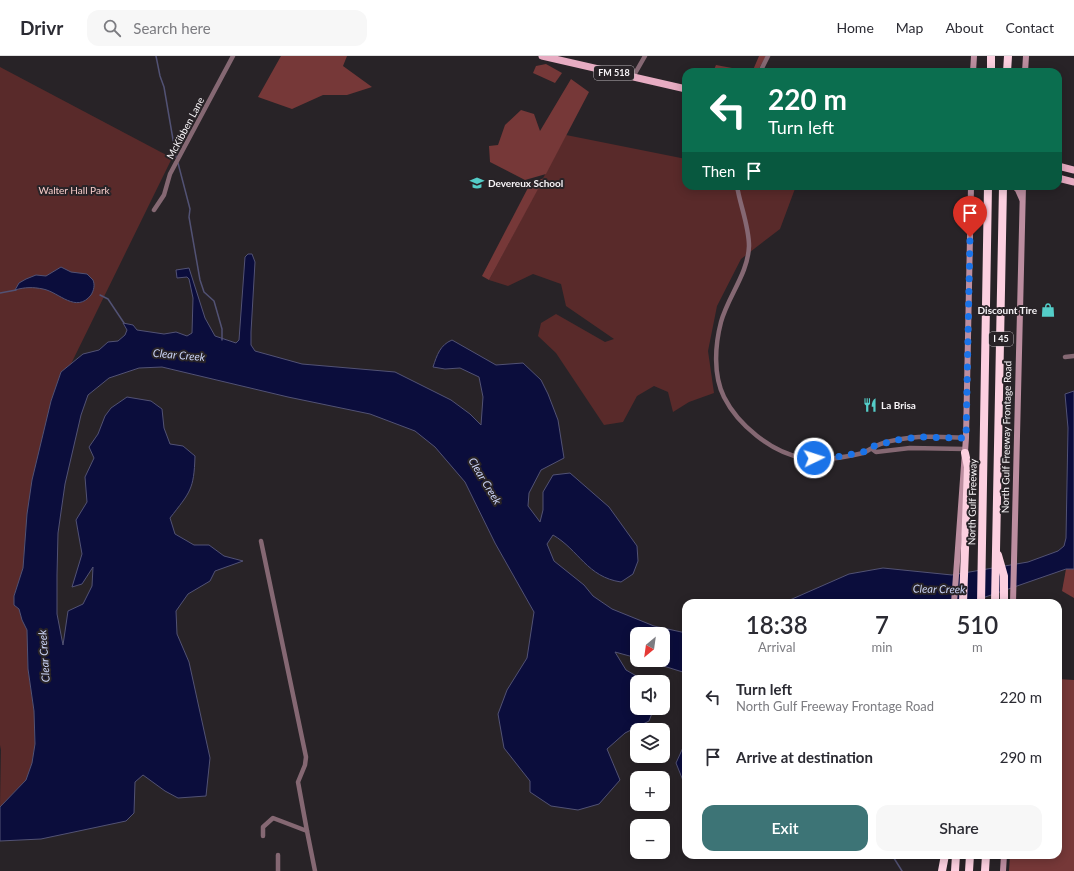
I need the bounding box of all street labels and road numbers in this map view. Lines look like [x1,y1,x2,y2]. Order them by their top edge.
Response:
road number: FM 518 [594,66,634,80]
street label: McKibben Lane [164,95,206,161]
road number: I 45 [989,332,1013,346]
street label: North Gulf Freeway Frontage Road [999,361,1013,513]
street label: North Gulf Freeway [965,458,979,545]

